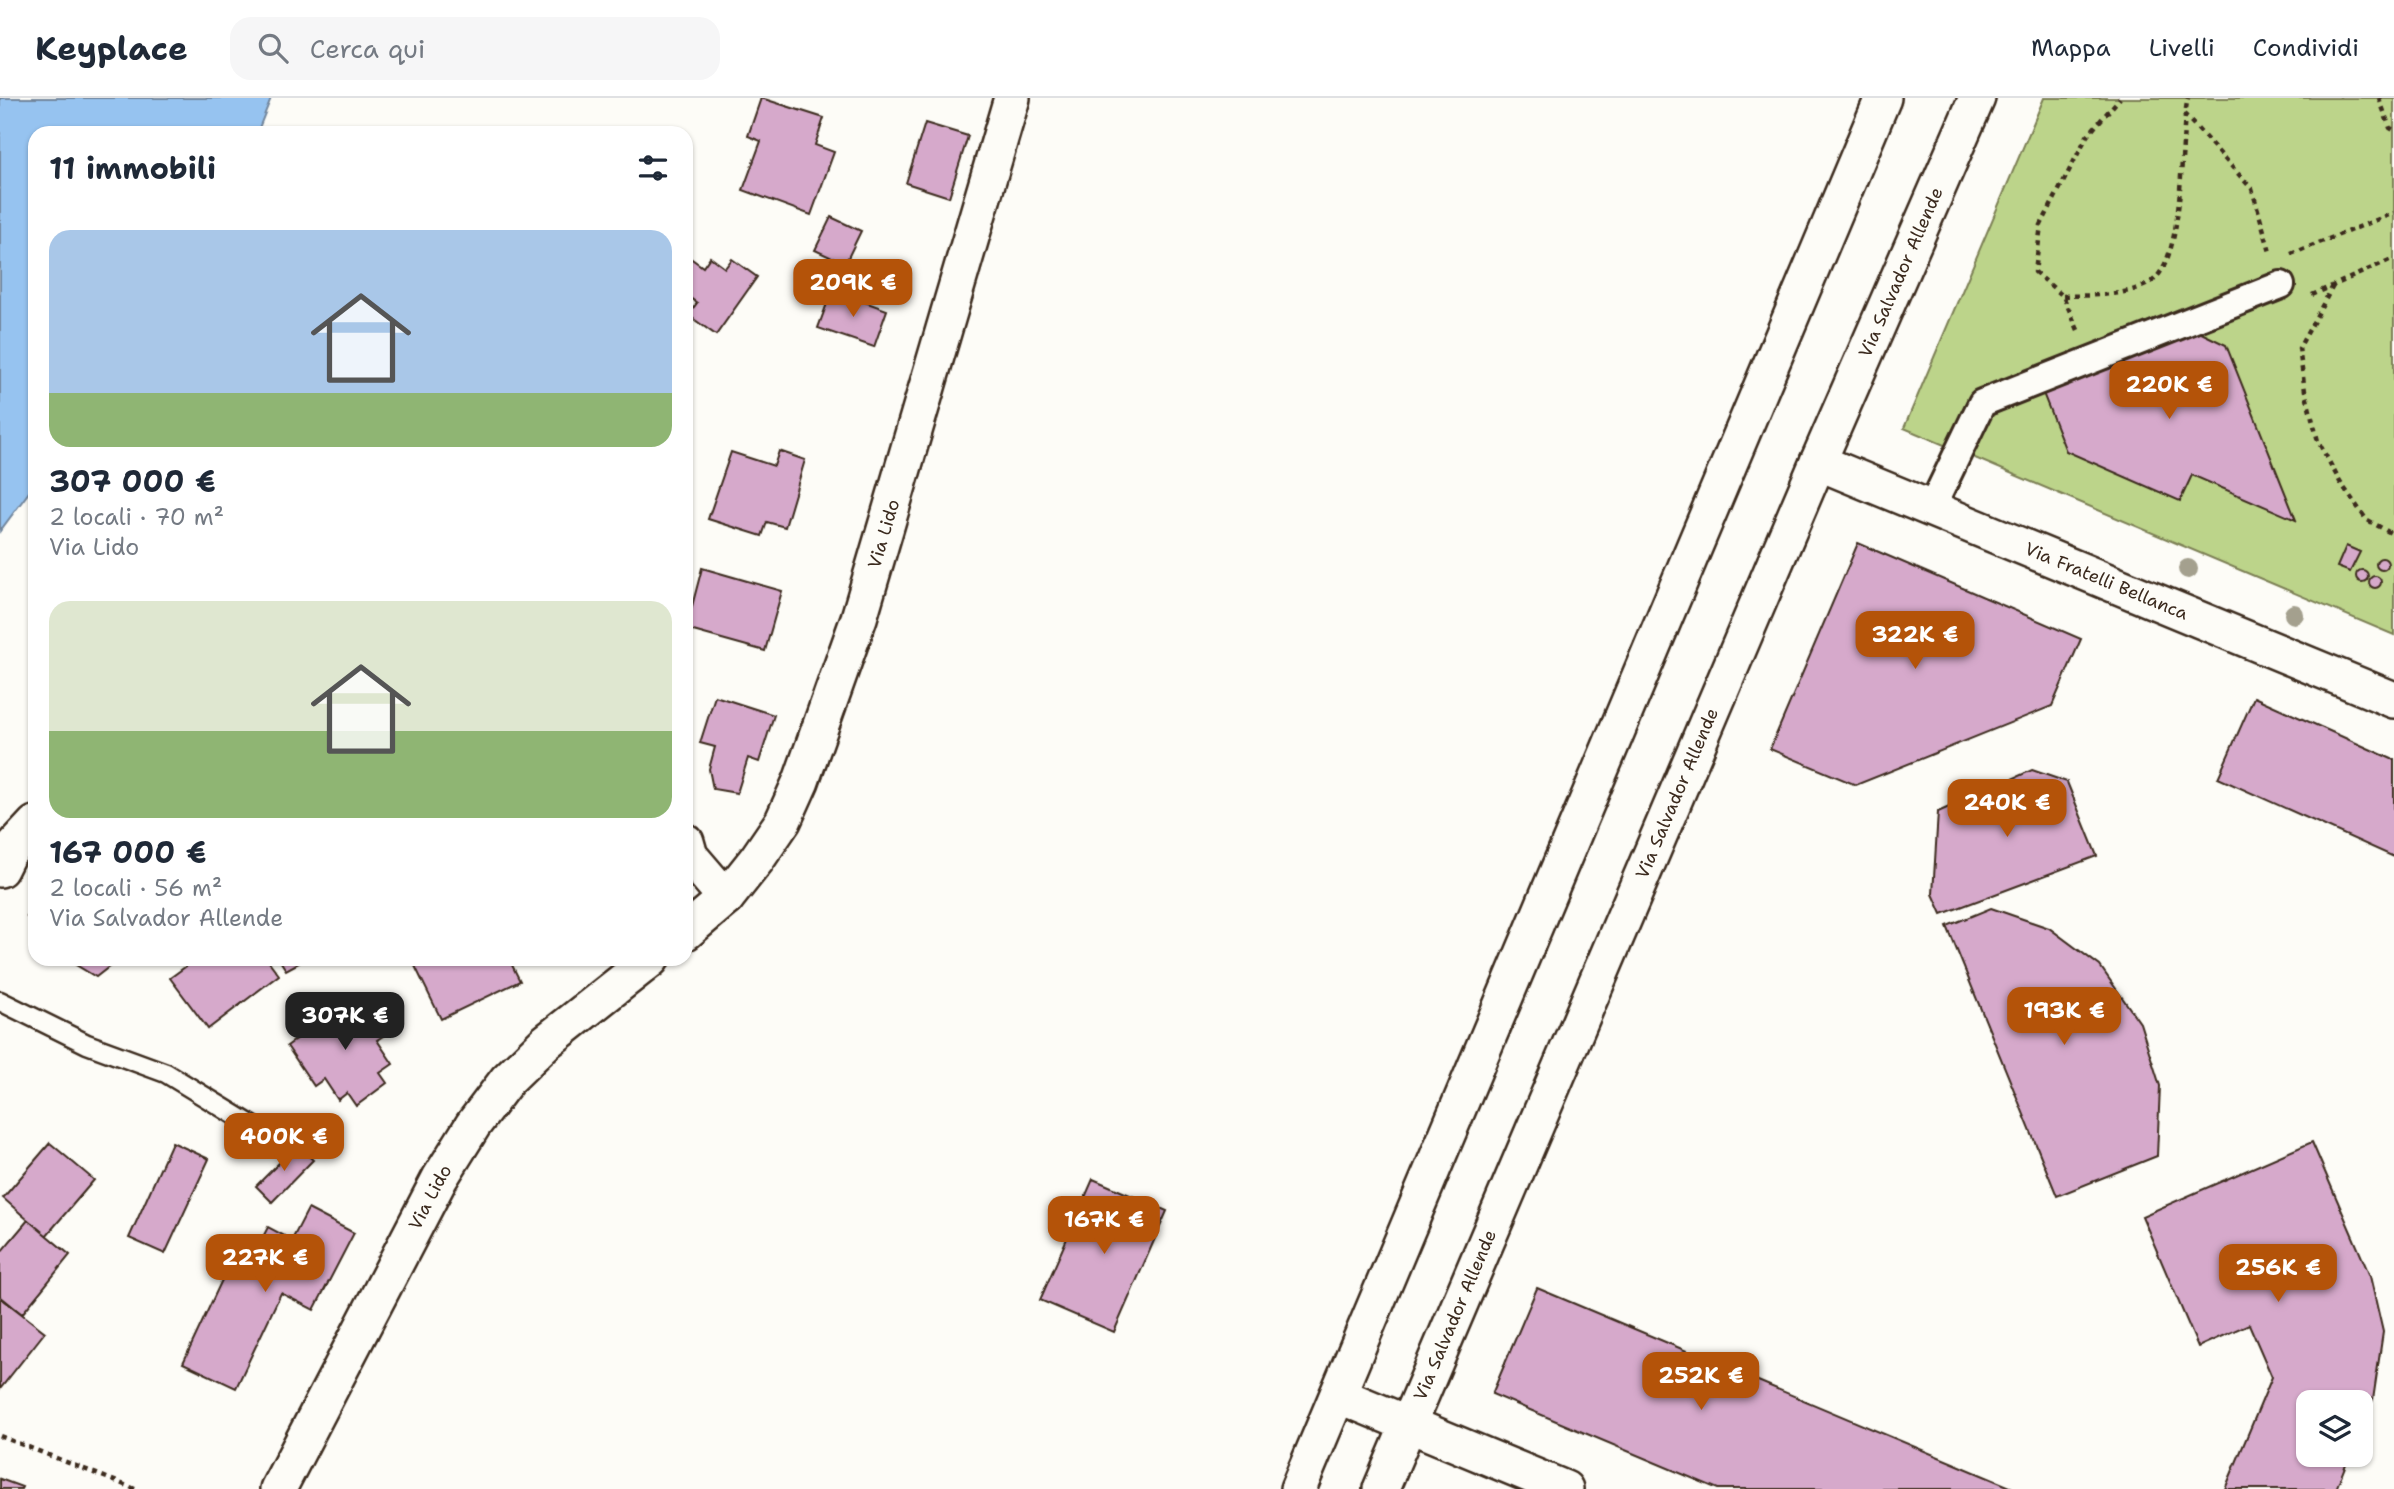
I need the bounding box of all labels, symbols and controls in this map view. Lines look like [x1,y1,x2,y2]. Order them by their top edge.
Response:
search box [230,17,720,80]
text: Keyplace [35,26,188,71]
icon: search [254,29,292,67]
text: Cerca qui [310,31,425,66]
text: Mappa [2031,32,2111,64]
text: Livelli [2149,32,2215,64]
text: Condividi [2253,32,2359,64]
text: 11 immobili [49,148,216,189]
icon: filters [634,149,672,187]
street label: Via Salvador Allende [1853,184,1949,361]
pin: 209K € [796,260,910,319]
text: 209K € [809,267,897,297]
icon: home [298,275,424,401]
pin: 220K € [2112,362,2226,421]
text: 220K € [2125,369,2213,399]
text: 307 000 € [49,461,216,502]
street label: Via Lido [862,496,905,571]
text: 2 locali · 70 m² [49,502,224,532]
text: Via Lido [49,532,139,562]
street label: Via Fratelli Bellanca [2021,537,2192,626]
pin: 322K € [1858,612,1972,671]
text: 322K € [1872,619,1958,649]
icon: home [298,646,424,772]
street label: Via Salvador Allende [1630,704,1724,882]
pin: 240K € [1950,780,2064,839]
text: 240K € [1963,787,2051,817]
text: 167 000 € [49,832,207,873]
text: 2 locali · 56 m² [49,873,222,903]
text: Via Salvador Allende [49,903,283,933]
pin: 193K € [2007,988,2121,1047]
pin: 307K € [288,992,402,1052]
text: 193K € [2023,995,2105,1025]
text: 307K € [301,1000,389,1030]
pin: 400K € [227,1114,341,1173]
text: 400K € [240,1121,328,1151]
street label: Via Lido [403,1160,457,1234]
pin: 167K € [1047,1196,1161,1256]
text: 167K € [1064,1204,1144,1234]
street label: Via Salvador Allende [1408,1226,1502,1404]
pin: 227K € [208,1234,322,1294]
text: 227K € [222,1242,308,1272]
pin: 256K € [2221,1244,2335,1304]
text: 256K € [2235,1252,2321,1282]
pin: 252K € [1644,1352,1758,1412]
text: 252K € [1658,1360,1744,1390]
map controls [2296,1390,2373,1467]
button: layers [2296,1390,2373,1467]

